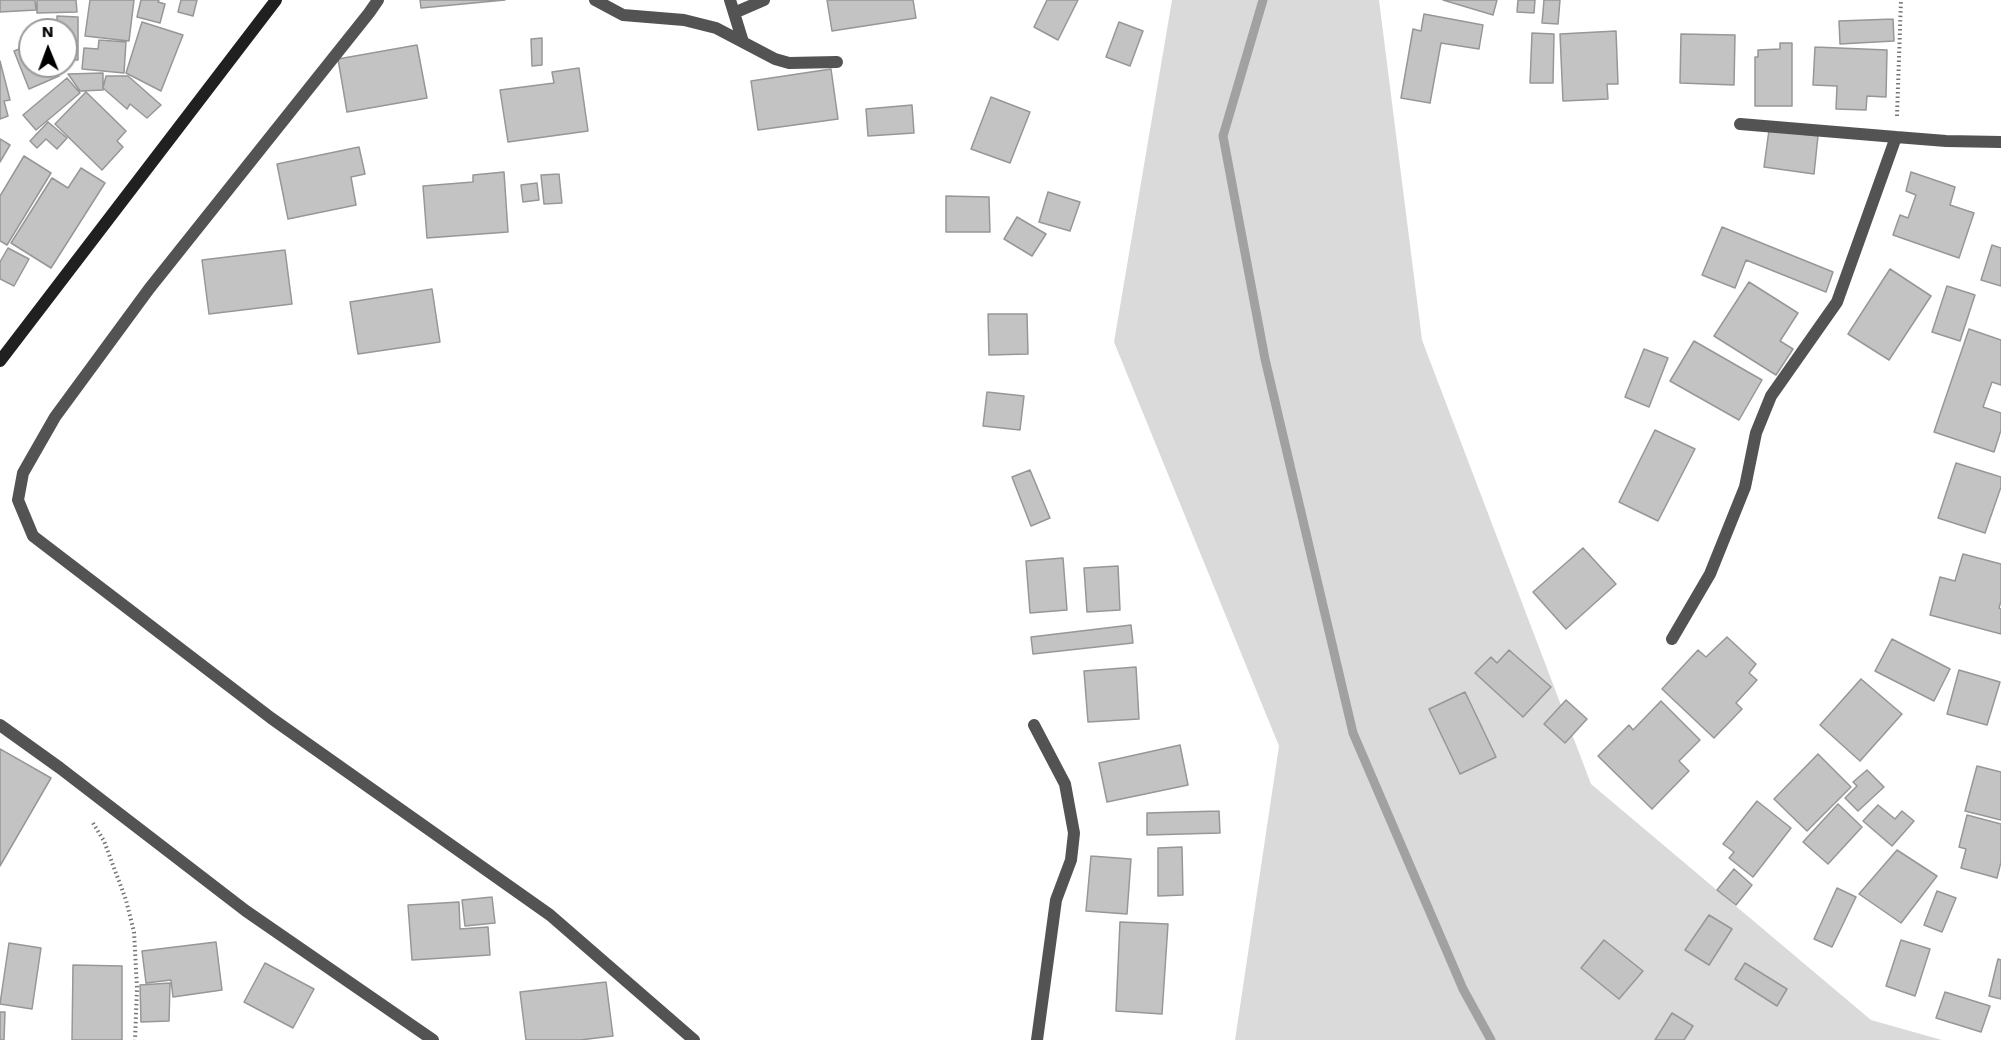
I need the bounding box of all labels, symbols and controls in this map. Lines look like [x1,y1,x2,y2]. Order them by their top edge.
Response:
north arrow [18,18,78,78]
text: N [42,22,54,41]

